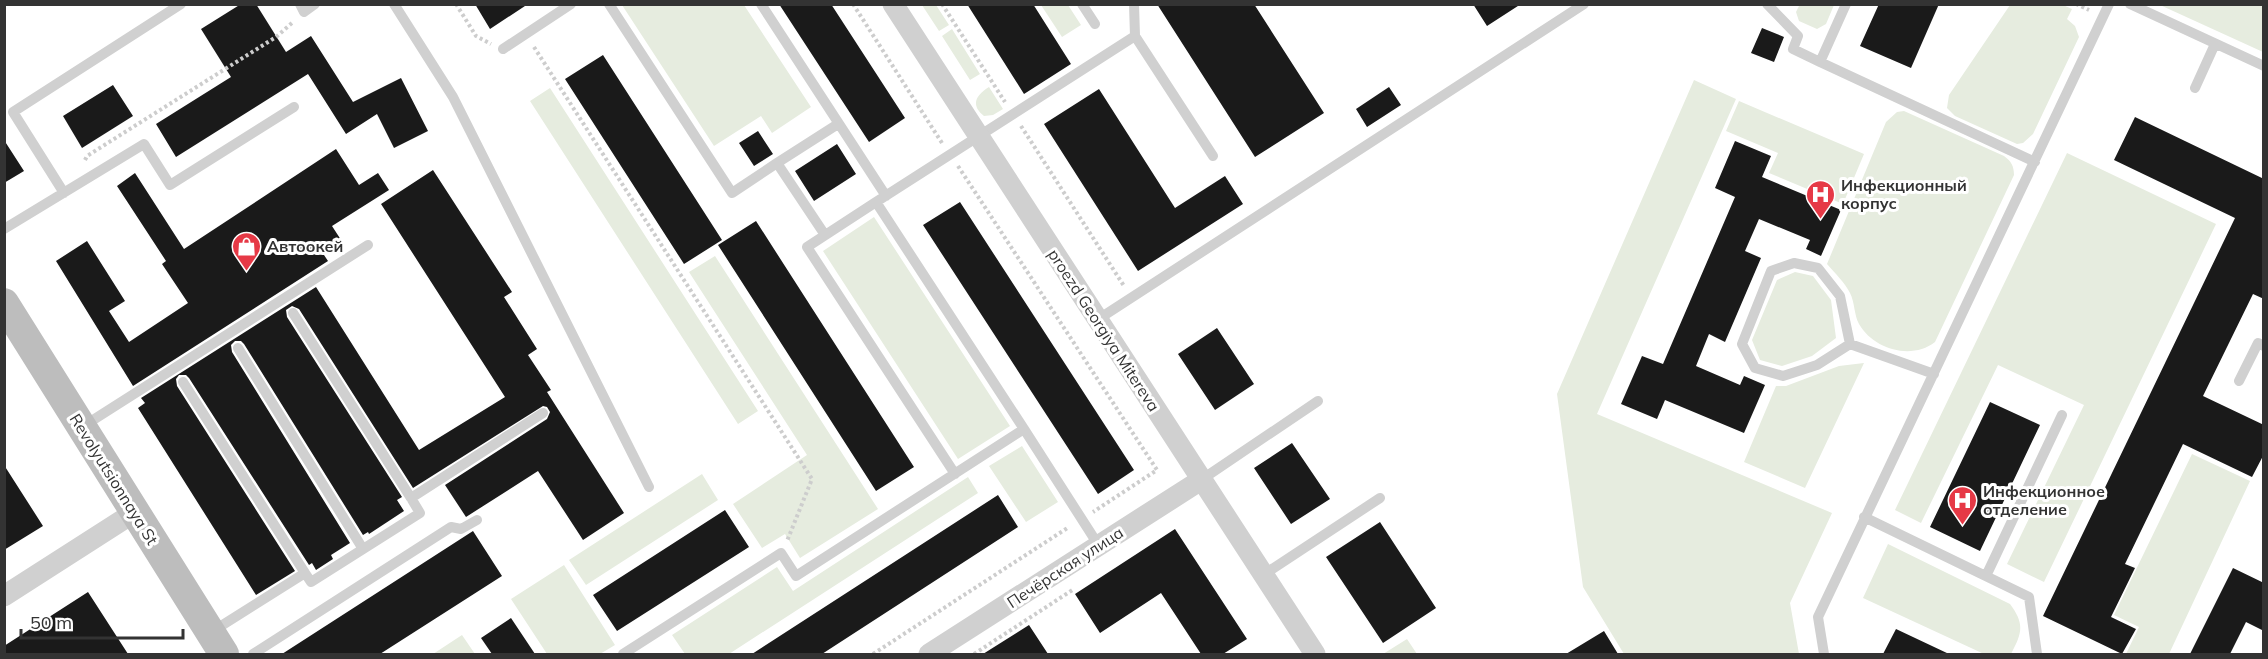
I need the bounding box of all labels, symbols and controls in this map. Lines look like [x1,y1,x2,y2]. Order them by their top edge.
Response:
place label: Инфекционный корпус [1841,175,1967,213]
hospital icon: Инфекционный корпус [1804,178,1836,220]
shop icon: Автоокей [230,230,262,272]
place label: Автоокей [267,236,343,256]
street label: proezd Georgiya Mitereva [1044,245,1164,415]
street label: Revolyutsionnaya St [66,410,163,549]
place label: Инфекционное отделение [1983,481,2105,519]
hospital icon: Инфекционное отделение [1946,484,1978,526]
street label: Печёрская улица [1003,522,1127,612]
scale bar [21,602,183,640]
text: 50 m [30,611,72,634]

